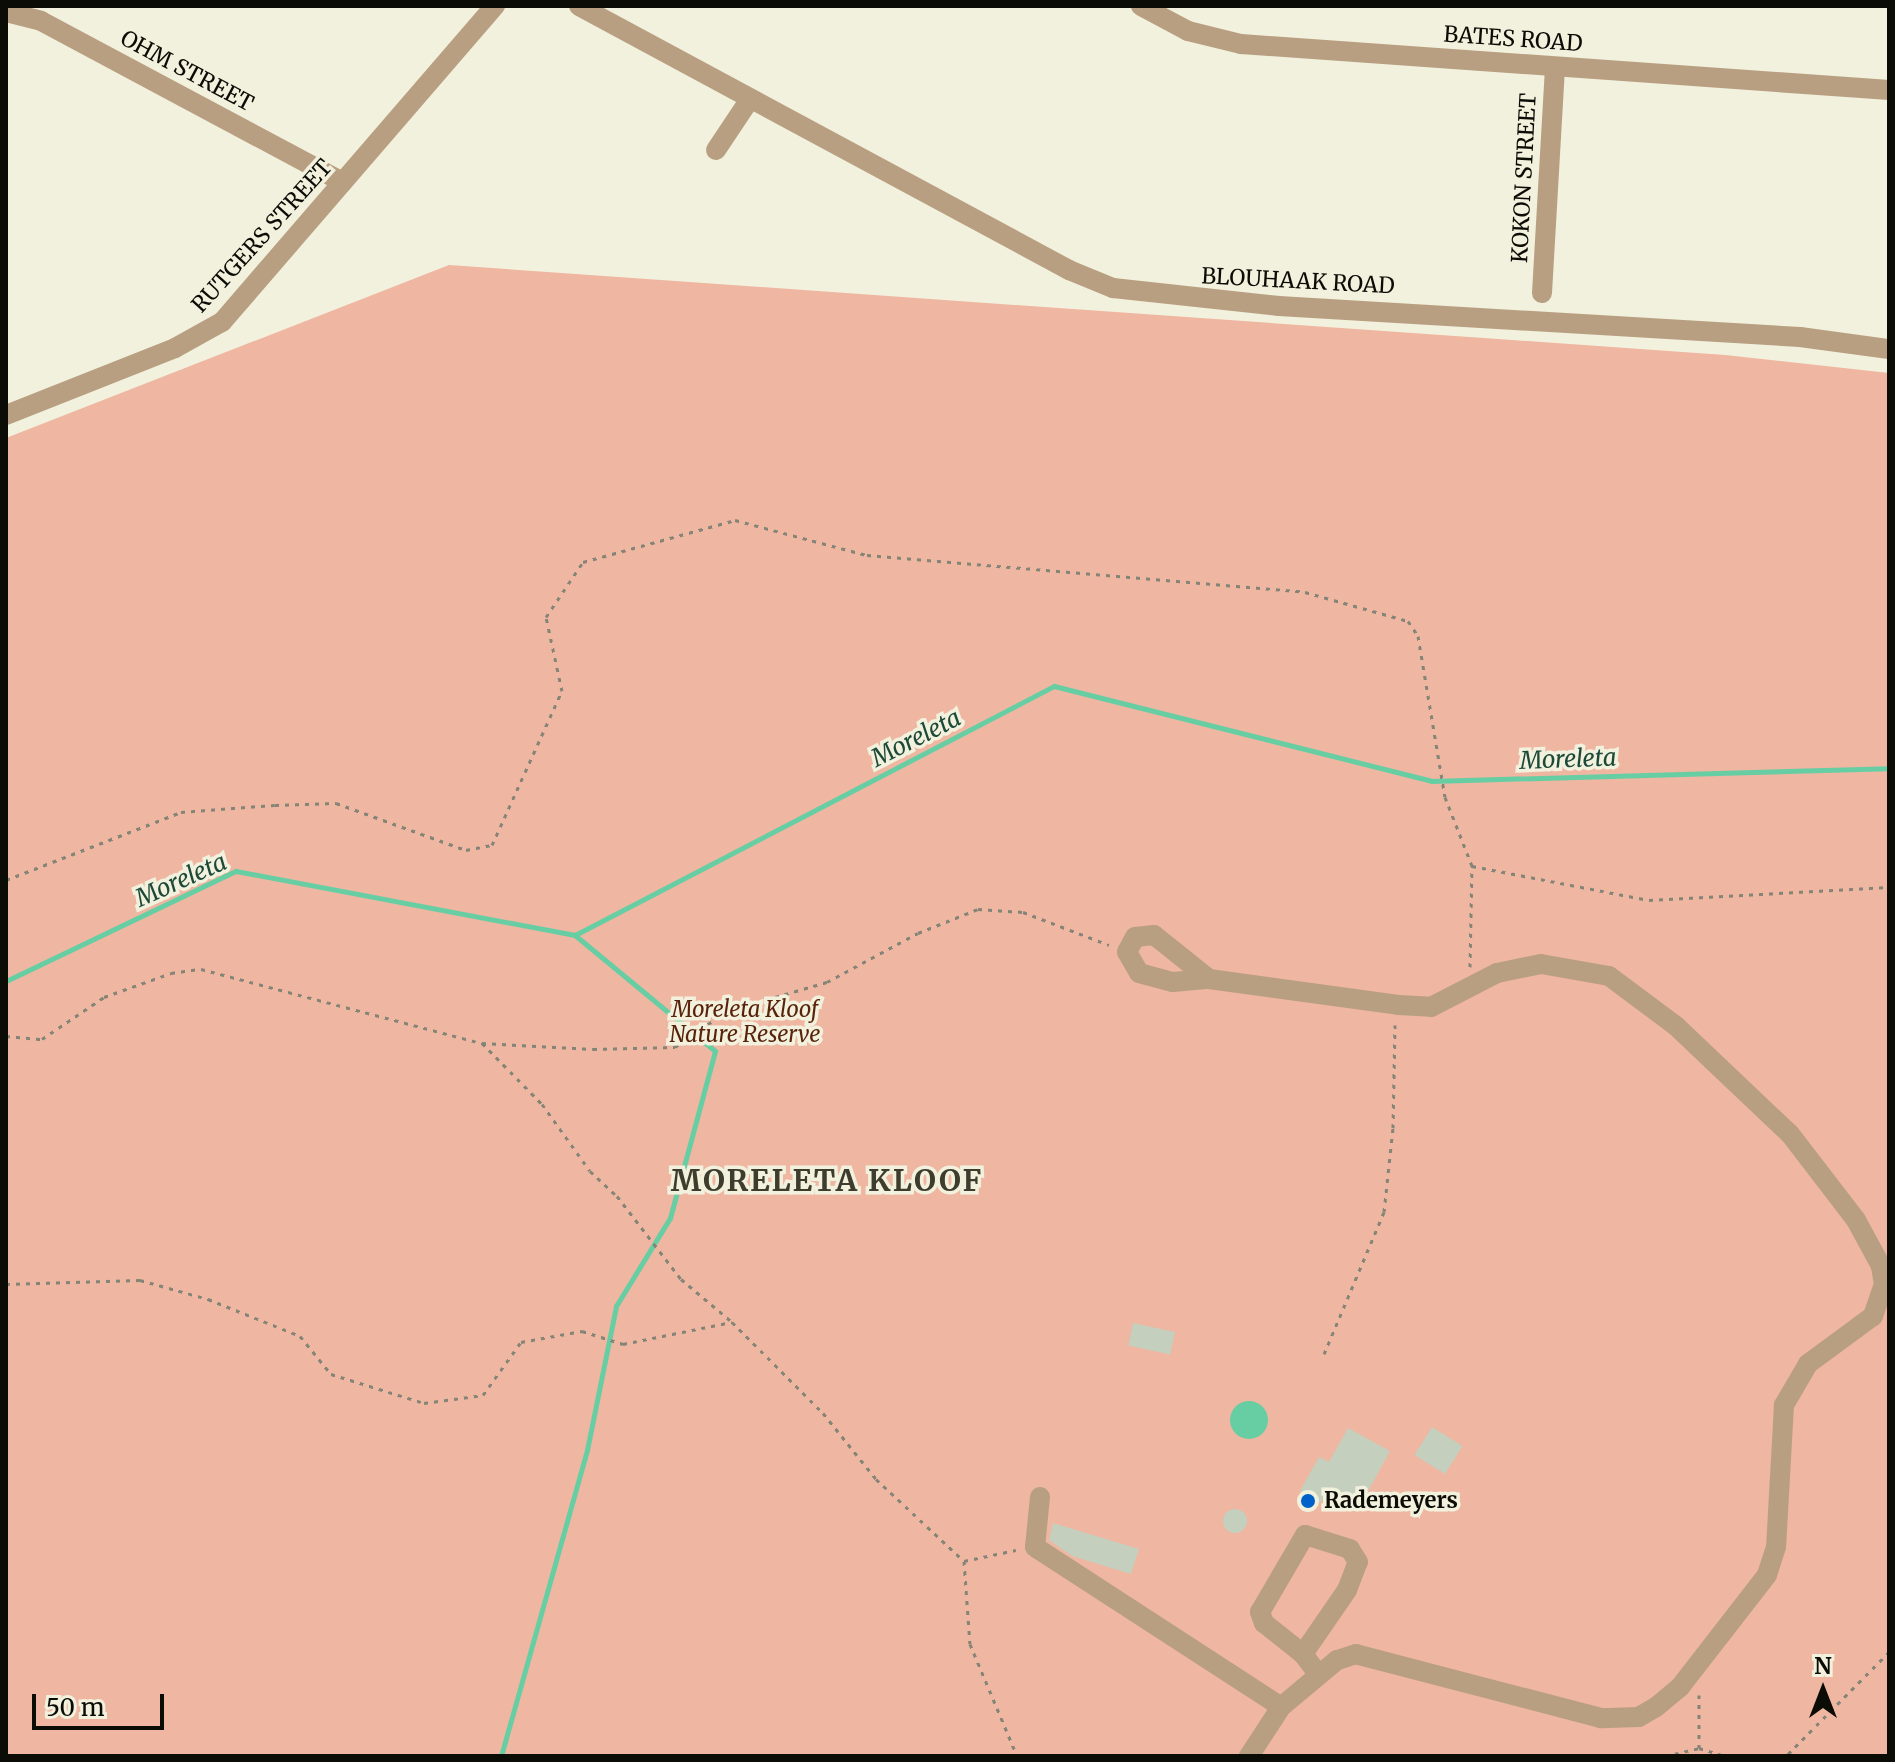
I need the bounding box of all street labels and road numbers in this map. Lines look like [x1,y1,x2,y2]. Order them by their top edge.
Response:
street label: BATES ROAD [1443,21,1583,57]
street label: OHM STREET [116,25,258,117]
street label: KOKON STREET [1506,92,1542,264]
street label: RUTGERS STREET [186,154,338,318]
street label: BLOUHAAK ROAD [1201,263,1395,299]

